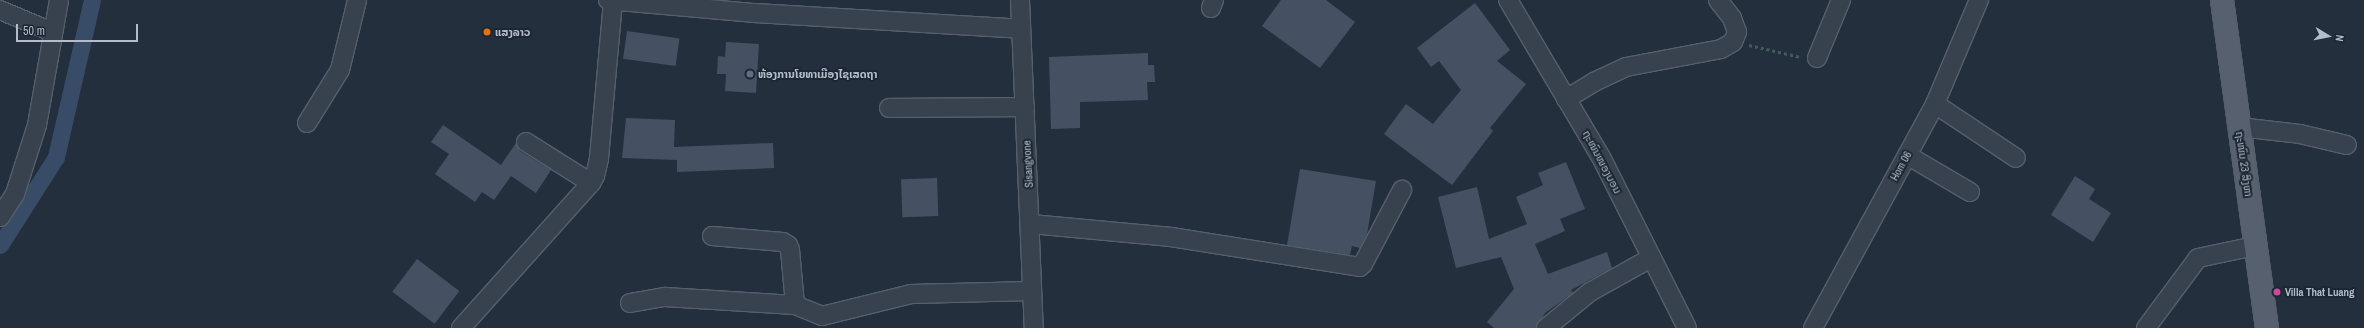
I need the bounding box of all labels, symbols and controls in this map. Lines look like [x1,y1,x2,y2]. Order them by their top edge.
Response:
scale bar [18,16,140,42]
north arrow [2308,16,2348,56]
text: 50 m [23,23,45,39]
place label: ແສງລາວ [495,25,530,39]
marker: ແສງລາວ [482,27,492,37]
text: N [2332,34,2347,42]
place label: ຫ້ອງການໂຍທາເມືອງໄຊເສດຖາ [758,67,877,81]
marker: ຫ້ອງການໂຍທາເມືອງໄຊເສດຖາ [745,69,755,79]
street label: ຖະໜົນໜອງບອນ [1580,128,1624,196]
street label: ຖະໜົນ 23 ສິງຫາ [2233,130,2255,198]
street label: Sisangvone [1020,140,1036,188]
street label: Hom 06 [1888,149,1914,183]
place label: Villa That Luang [2285,285,2355,299]
marker: Villa That Luang [2272,287,2282,297]

